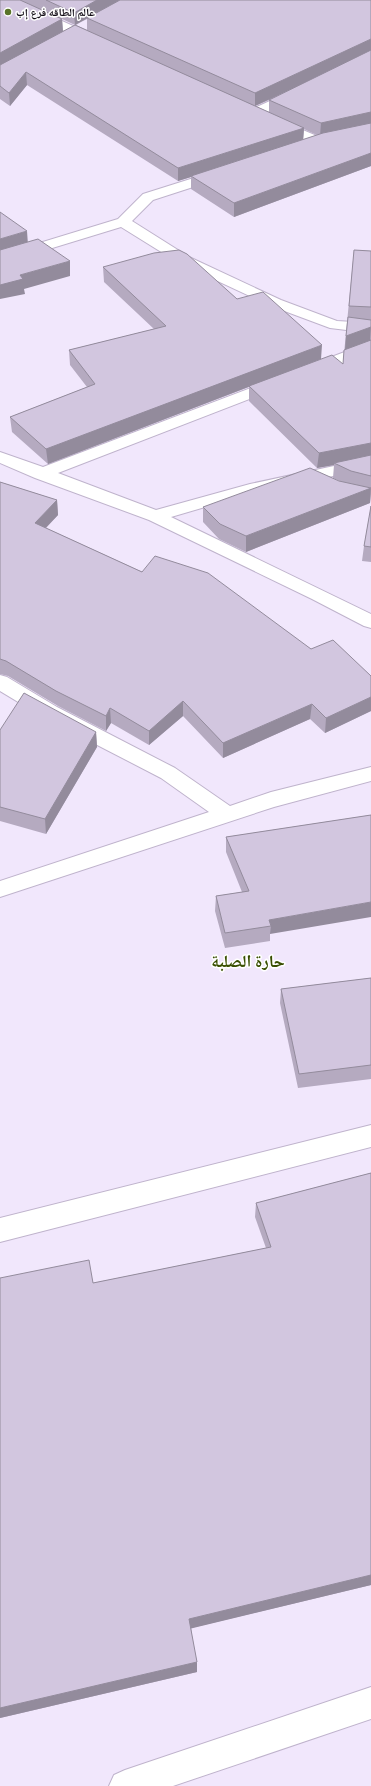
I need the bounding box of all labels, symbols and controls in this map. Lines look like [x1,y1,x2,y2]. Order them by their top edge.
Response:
place label: عالم الطاقه فرع إب [16,5,95,20]
marker: عالم الطاقه فرع إب [3,7,13,17]
district label: حارة الصلبة [211,949,285,972]

